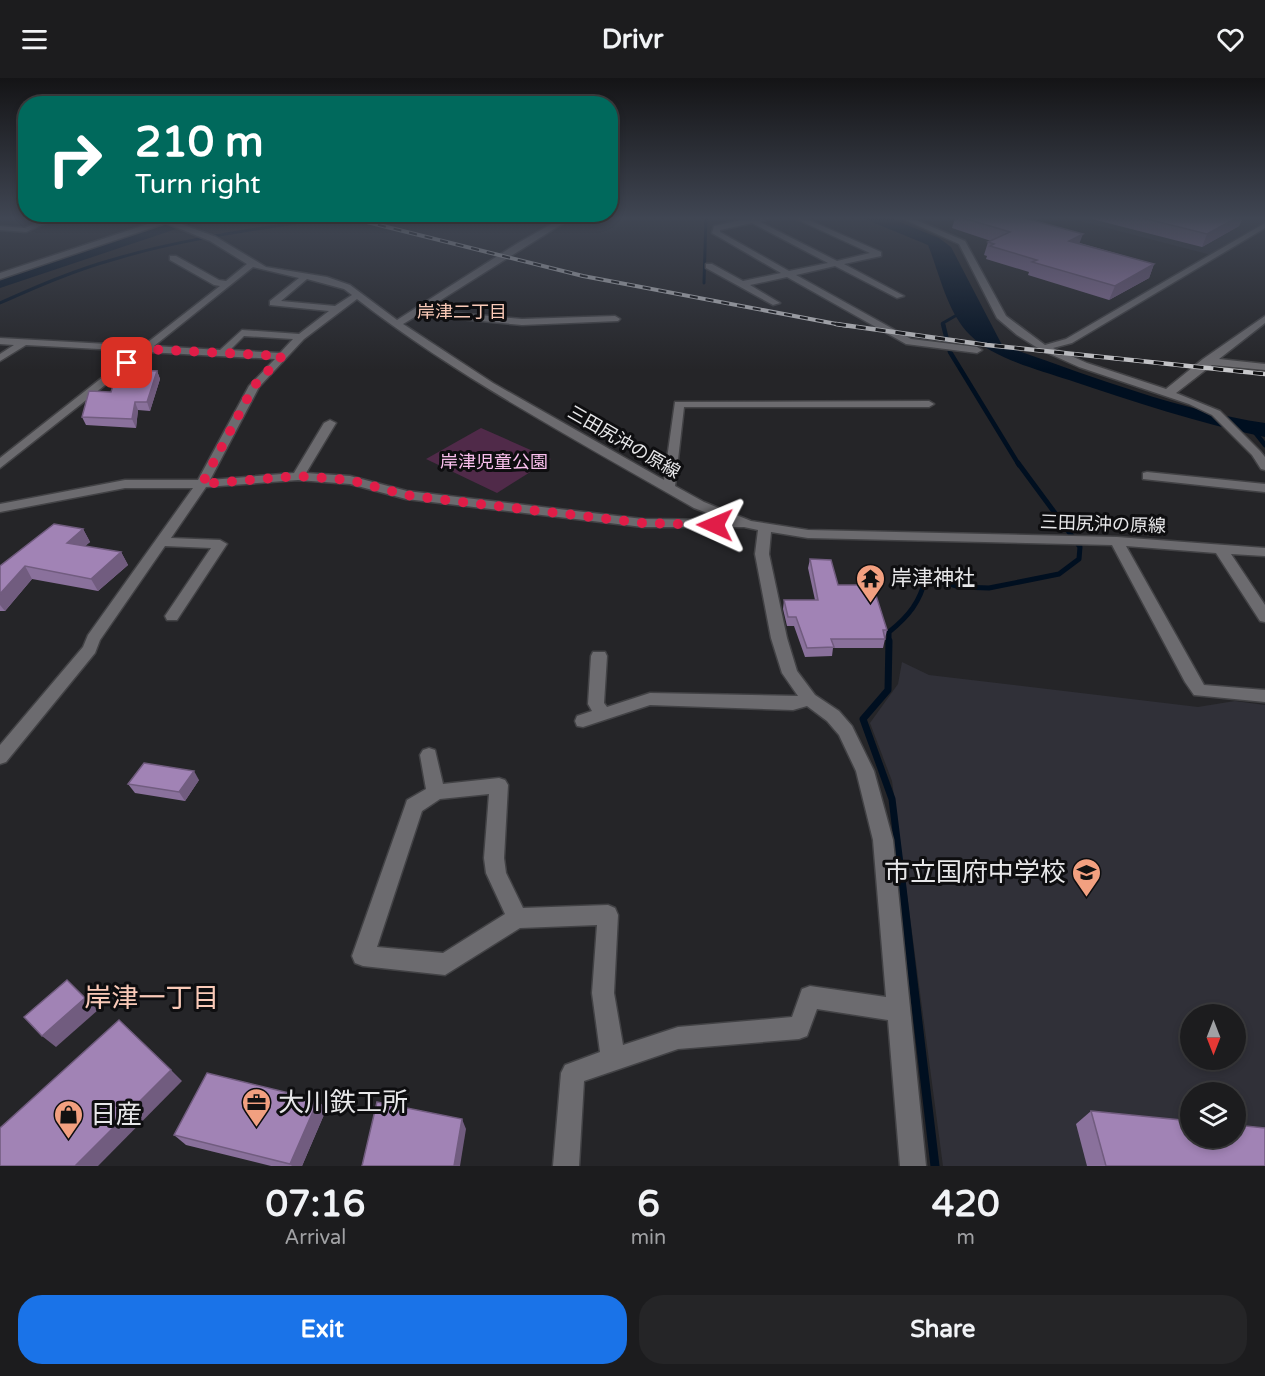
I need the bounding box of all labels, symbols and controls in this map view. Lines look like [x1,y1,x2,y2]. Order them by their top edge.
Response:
icon: menu [18,23,51,56]
text: Drivr [602,23,663,56]
icon: heart [1214,23,1247,56]
text: 210 m [135,117,264,168]
icon: right [36,120,114,198]
text: Turn right [135,168,261,201]
district label: 岸津二丁目 [417,301,507,323]
pin [101,337,152,388]
icon: arrive [110,346,143,379]
street label: 三田尻沖の原線 [564,401,684,483]
park label: 岸津児童公園 [440,451,548,473]
position arrow [683,493,747,557]
street label: 三田尻沖の原線 [1040,511,1166,537]
temple icon: 岸津神社 [854,562,886,604]
place label: 岸津神社 [891,566,975,591]
school or university icon: 市立国府中学校 [1071,856,1103,898]
place label: 市立国府中学校 [884,857,1066,888]
district label: 岸津一丁目 [85,982,220,1015]
north arrow [1180,1004,1246,1070]
map controls [1180,1004,1246,1148]
button: layers [1180,1082,1246,1148]
office icon: 大川鉄工所 [241,1086,273,1128]
place label: 大川鉄工所 [278,1087,408,1118]
shop icon: 日産 [53,1098,85,1140]
place label: 日産 [90,1099,142,1130]
text: 07:16 [265,1183,365,1226]
text: 6 [637,1183,660,1226]
text: 420 [932,1183,1000,1226]
text: Arrival [284,1226,346,1250]
text: min [631,1226,666,1250]
text: m [956,1226,975,1250]
button: Exit [18,1295,627,1364]
button: Share [639,1295,1247,1364]

